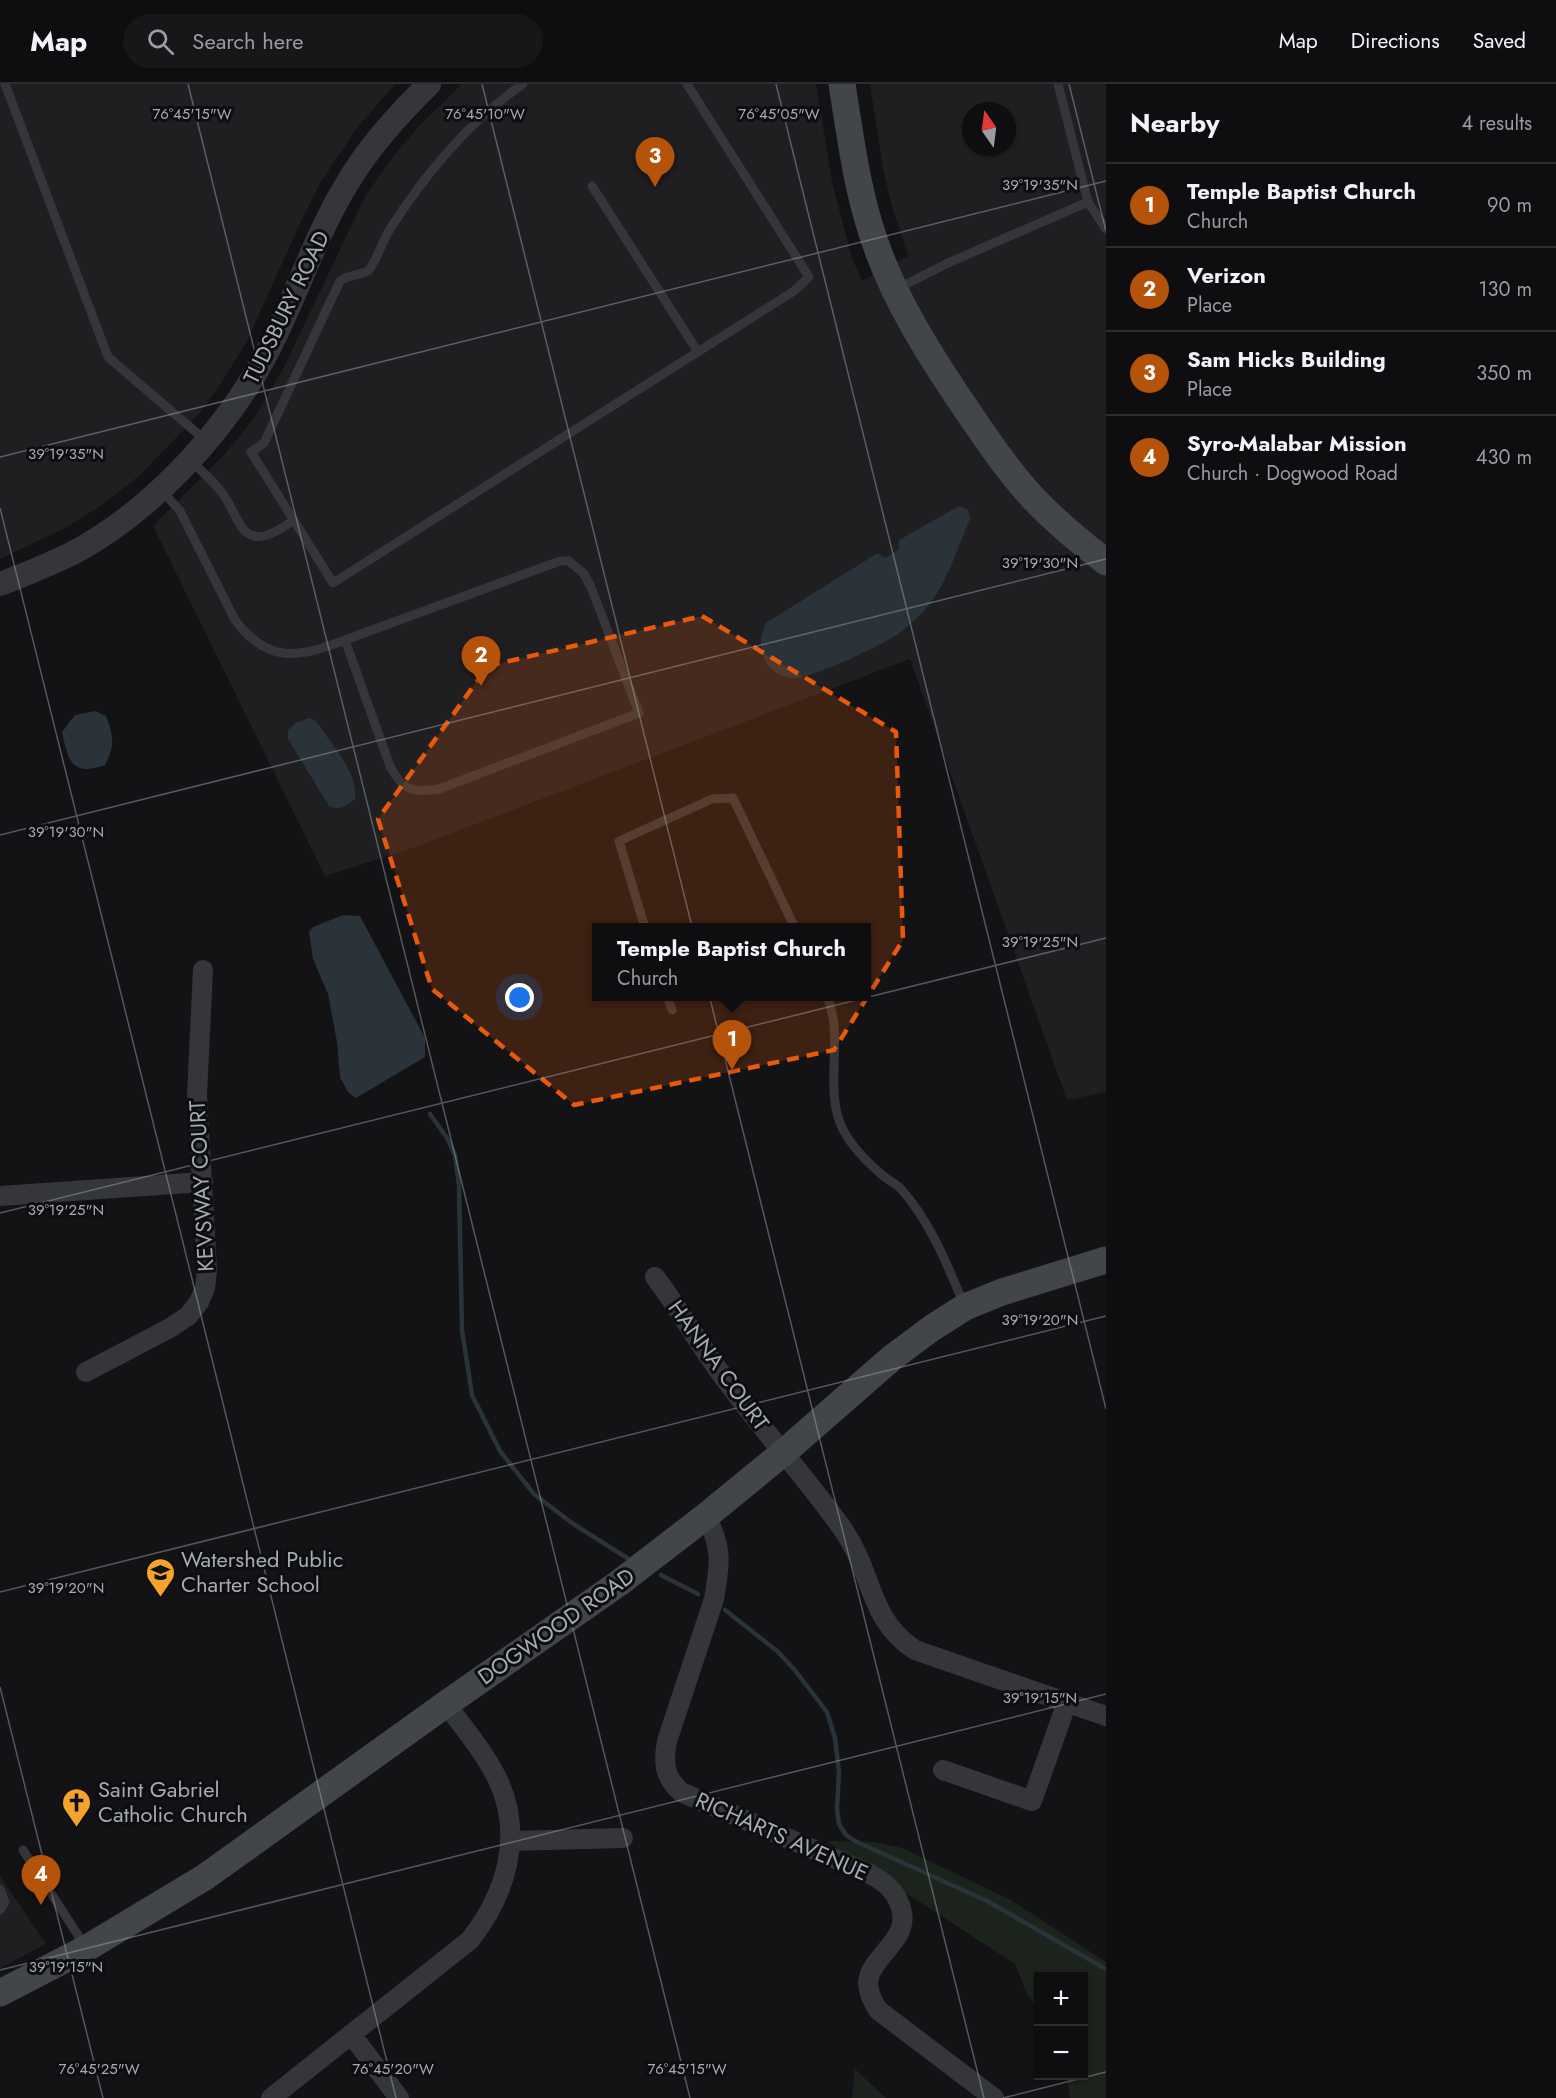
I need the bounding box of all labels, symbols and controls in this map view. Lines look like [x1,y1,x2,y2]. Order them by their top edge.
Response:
search box [123,14,543,68]
text: Map [30,21,87,62]
icon: search [144,25,177,58]
text: Search here [192,25,304,57]
text: Map [1279,26,1318,56]
text: Directions [1351,26,1440,56]
text: Saved [1473,26,1526,56]
north arrow [962,102,1016,156]
text: 76°45'15"W [152,103,232,125]
text: 76°45'10"W [445,103,525,125]
text: 76°45'05"W [738,103,820,125]
text: Nearby [1130,104,1219,142]
text: 4 results [1461,109,1532,138]
pin: 3 [636,138,674,187]
text: 39°19'35"N [1002,174,1078,196]
text: Temple Baptist Church [1187,175,1416,207]
text: 1 [1144,191,1155,220]
text: 90 m [1487,191,1532,220]
text: Church [1187,207,1248,236]
street label: TUDSBURY ROAD [235,225,337,389]
text: Verizon [1187,259,1266,291]
text: 2 [1143,275,1156,304]
text: 130 m [1478,275,1532,304]
text: Place [1187,291,1232,320]
text: Sam Hicks Building [1187,343,1386,375]
text: 3 [1143,359,1156,388]
text: 350 m [1476,359,1532,388]
text: Place [1187,375,1232,404]
text: Syro-Malabar Mission [1187,427,1407,459]
text: 39°19'35"N [28,443,104,465]
text: 4 [1143,443,1156,472]
text: 430 m [1476,443,1532,472]
text: Church · Dogwood Road [1187,459,1398,488]
text: 39°19'30"N [1002,552,1078,574]
pin: 2 [462,636,500,686]
text: 39°19'30"N [28,821,104,843]
popup [592,923,871,1001]
text: 39°19'25"N [1002,931,1078,953]
text: Temple Baptist Church [617,932,846,964]
text: Church [617,964,678,993]
your location [505,983,534,1012]
pin: 1 [712,1020,752,1070]
street label: KEVSWAY COURT [180,1099,221,1272]
text: 39°19'25"N [28,1199,104,1221]
street label: HANNA COURT [661,1293,778,1437]
text: 39°19'20"N [1002,1309,1078,1331]
place label: Watershed Public Charter School [181,1543,343,1600]
school or university icon: Watershed Public Charter School [144,1556,176,1598]
street label: DOGWOOD ROAD [471,1560,641,1692]
text: 39°19'20"N [28,1577,104,1599]
text: 39°19'15"N [1003,1687,1077,1709]
place label: Saint Gabriel Catholic Church [98,1773,248,1830]
street label: RICHARTS AVENUE [690,1784,874,1888]
church icon: Saint Gabriel Catholic Church [61,1786,93,1828]
pin: 4 [22,1856,60,1905]
text: 39°19'15"N [29,1956,103,1978]
map controls [1034,1972,1088,2080]
button: + [1034,1972,1088,2026]
button: − [1034,2026,1088,2080]
text: 76°45'25"W [59,2058,140,2080]
text: 76°45'20"W [352,2058,434,2080]
text: 76°45'15"W [647,2058,727,2080]

